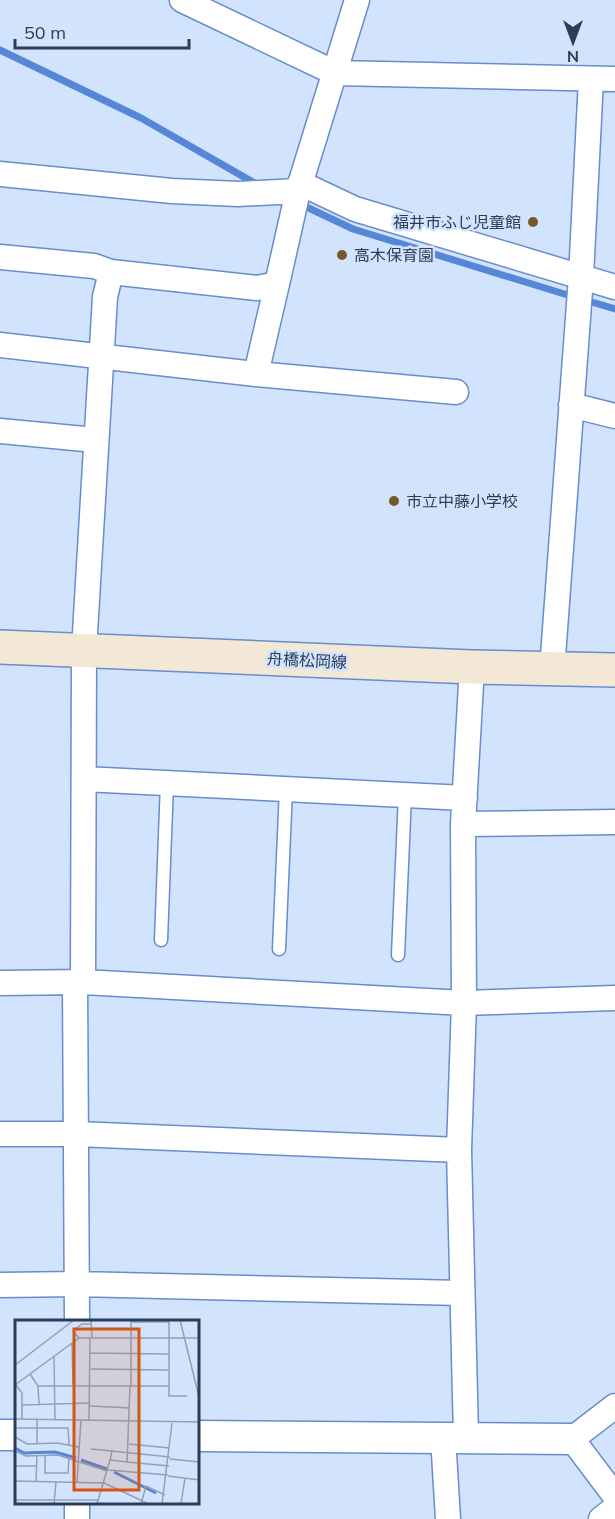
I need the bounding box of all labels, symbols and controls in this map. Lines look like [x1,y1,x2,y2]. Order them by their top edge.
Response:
scale bar [15,12,189,50]
north arrow [543,12,603,72]
text: 50 m [24,21,66,44]
text: N [567,47,579,67]
place label: 福井市ふじ児童館 [393,212,521,232]
marker: 福井市ふじ児童館 [526,215,540,229]
place label: 高木保育園 [354,245,434,265]
marker: 高木保育園 [335,248,349,262]
place label: 市立中藤小学校 [406,491,518,511]
marker: 市立中藤小学校 [387,494,401,508]
street label: 舟橋松岡線 [267,648,347,672]
inset map [15,1320,200,1504]

